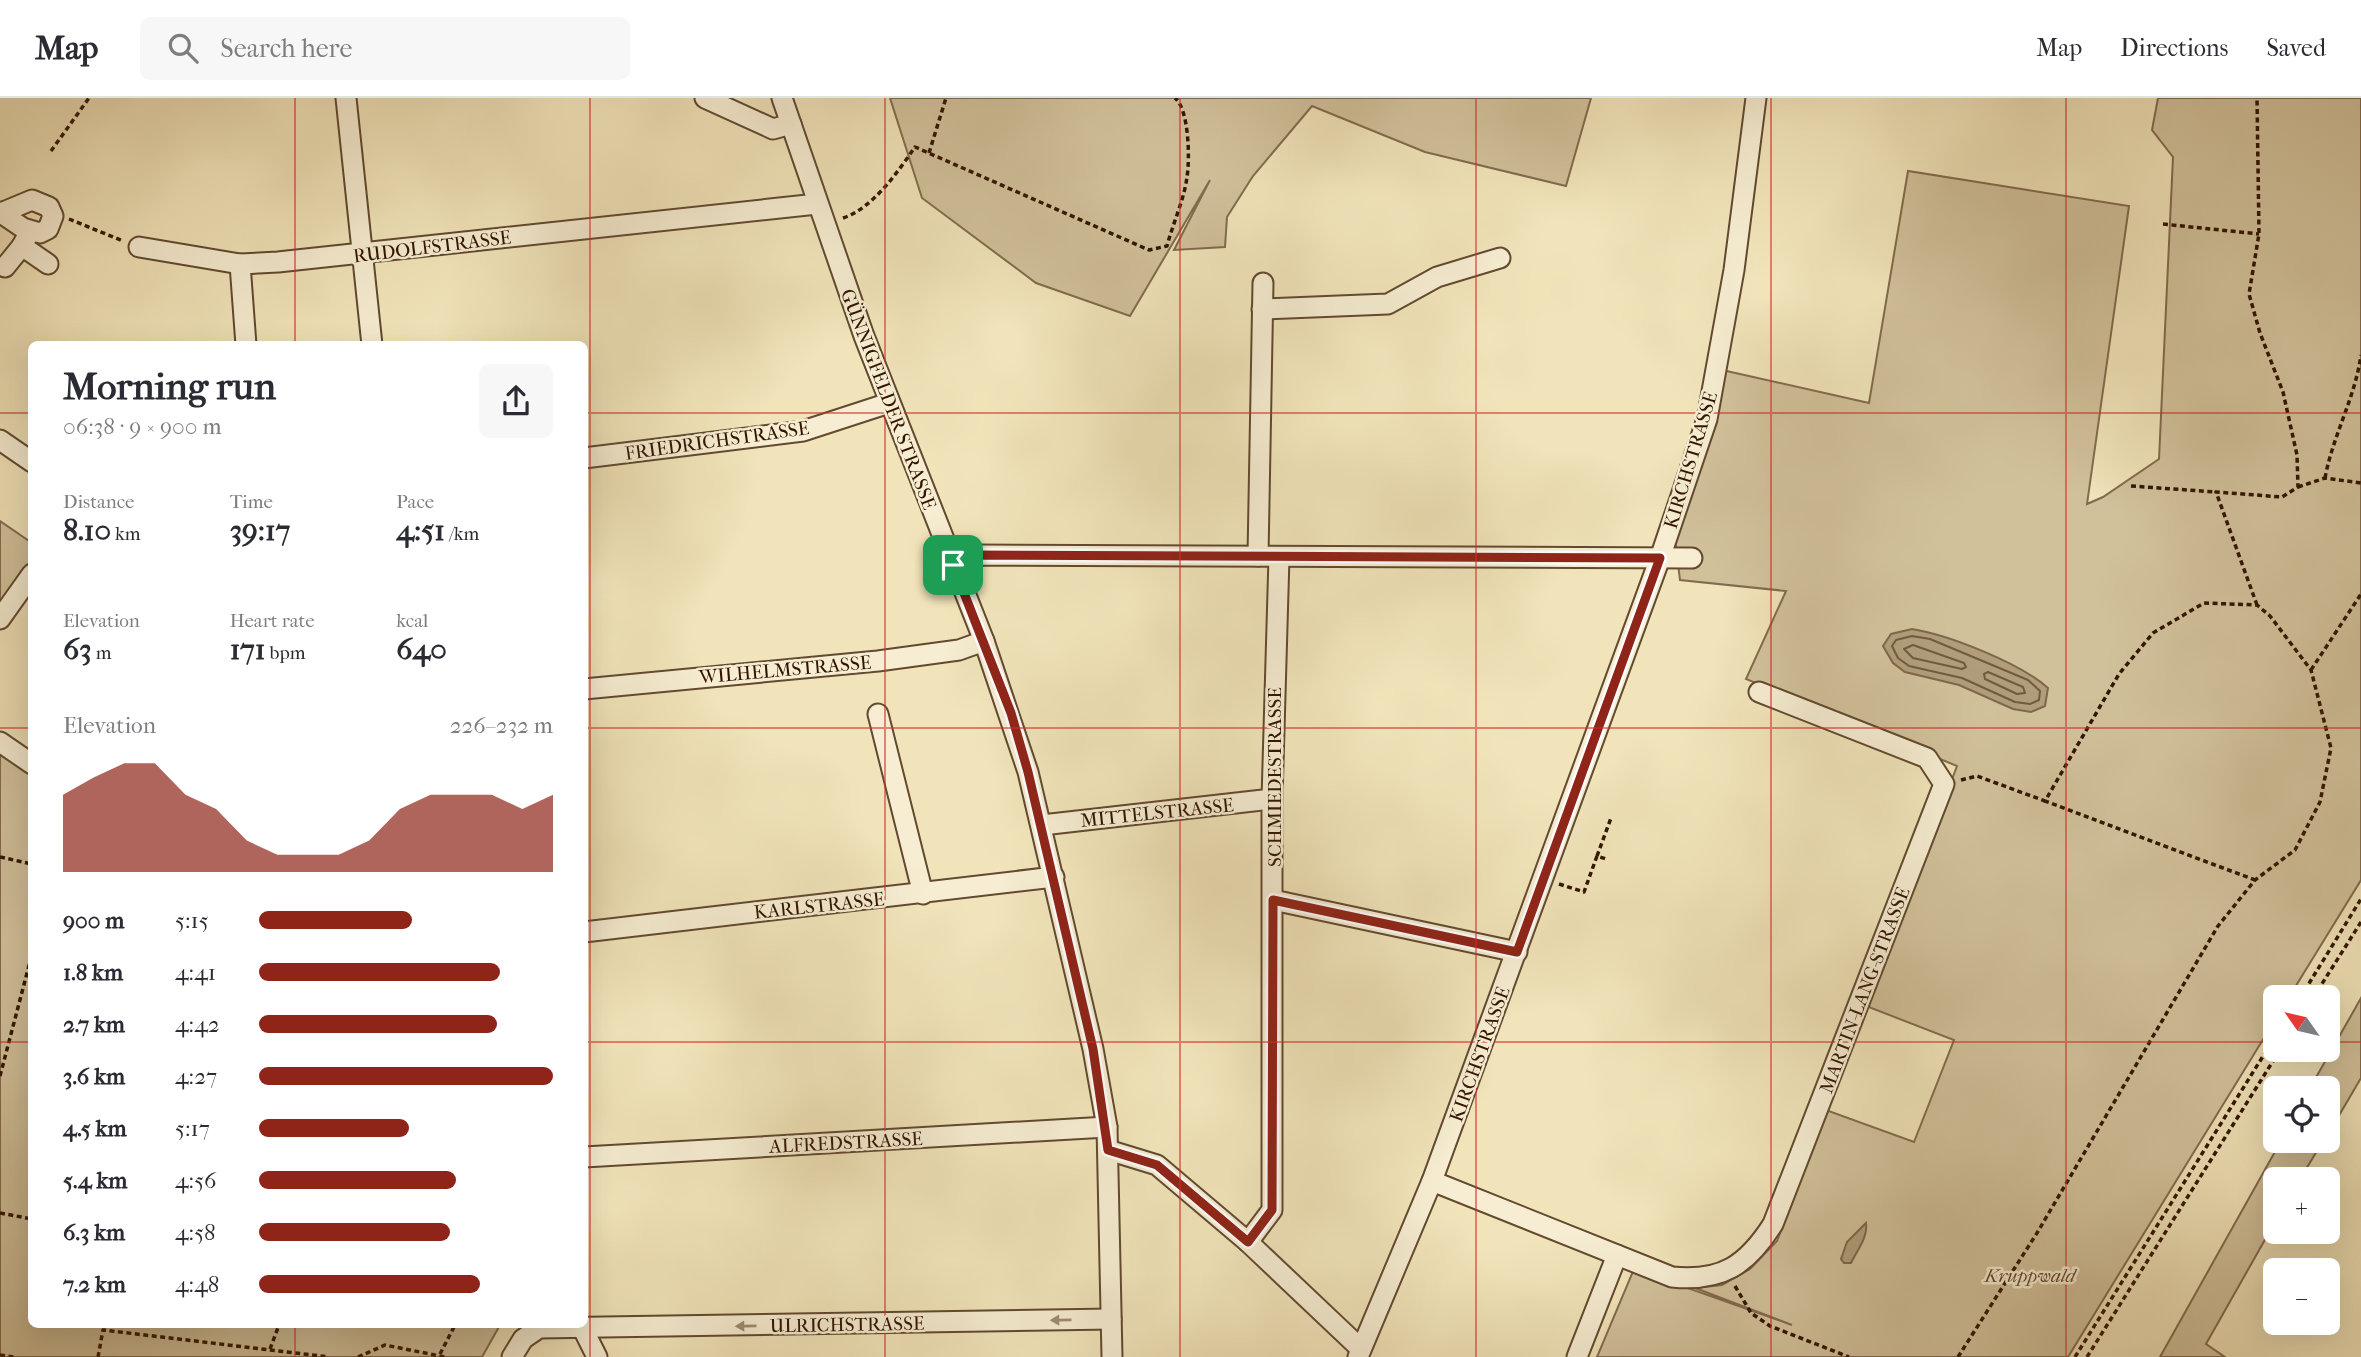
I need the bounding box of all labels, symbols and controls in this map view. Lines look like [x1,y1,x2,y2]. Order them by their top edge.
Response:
search box [140,17,630,80]
text: Map [35,29,98,68]
icon: search [164,29,202,67]
text: Search here [220,33,352,64]
text: Map [2036,34,2082,62]
text: Directions [2120,34,2228,62]
text: Saved [2266,34,2326,62]
street label: RUDOLFSTRASSE [352,226,513,268]
street label: GÜNNIGFELDER STRASSE [836,286,941,513]
text: Morning run [63,364,276,409]
button: share [479,364,553,438]
street label: KIRCHSTRASSE [1660,389,1722,532]
text: 06:38 · 9 × 900 m [63,413,222,440]
street label: FRIEDRICHSTRASSE [623,417,811,465]
text: Distance [63,491,134,513]
text: Time [230,491,273,513]
text: Pace [396,491,434,513]
text: 8.10 [63,513,111,548]
text: 39:17 [230,513,290,548]
text: 4:51 [396,513,445,548]
text: km [111,523,141,545]
text: /km [445,523,479,545]
pin [923,535,983,595]
icon: arrive [934,546,972,584]
text: Elevation [63,610,140,632]
text: Heart rate [230,610,315,632]
text: kcal [396,610,428,632]
text: 63 [63,632,92,667]
text: 171 [230,632,266,667]
text: 640 [396,632,447,667]
text: m [92,642,111,664]
text: bpm [266,642,306,664]
street label: WILHELMSTRASSE [697,651,873,689]
street label: SCHMIEDESTRASSE [1264,687,1286,867]
text: Elevation [63,712,156,739]
text: 226–232 m [450,712,553,739]
street label: MITTELSTRASSE [1079,794,1235,832]
street label: MARTIN-LANG-STRASSE [1815,884,1915,1097]
street label: KARLSTRASSE [753,888,886,924]
text: 900 m [63,907,125,934]
text: 5:15 [175,907,209,934]
text: 1.8 km [63,959,123,986]
text: 4:41 [175,959,216,986]
street label: KIRCHSTRASSE [1445,983,1515,1125]
north arrow [2263,985,2340,1062]
map controls [2263,985,2340,1335]
text: 2.7 km [63,1011,125,1038]
text: 4:42 [175,1011,220,1038]
text: 3.6 km [63,1063,125,1090]
text: 4:27 [175,1063,217,1090]
button: locate [2263,1076,2340,1153]
text: 4.5 km [63,1115,127,1142]
text: 5:17 [175,1115,210,1142]
street label: ALFREDSTRASSE [768,1128,924,1158]
text: 5.4 km [63,1167,127,1194]
text: 4:56 [175,1167,217,1194]
button: + [2263,1167,2340,1244]
text: 6.3 km [63,1219,125,1246]
text: 4:58 [175,1219,216,1246]
button: − [2263,1258,2340,1335]
park label: Kruppwald [1983,1265,2078,1287]
text: 7.2 km [63,1271,126,1298]
text: 4:48 [175,1271,219,1298]
street label: ULRICHSTRASSE [769,1313,925,1337]
one-way arrow [1050,1314,1072,1326]
one-way arrow [735,1320,757,1331]

